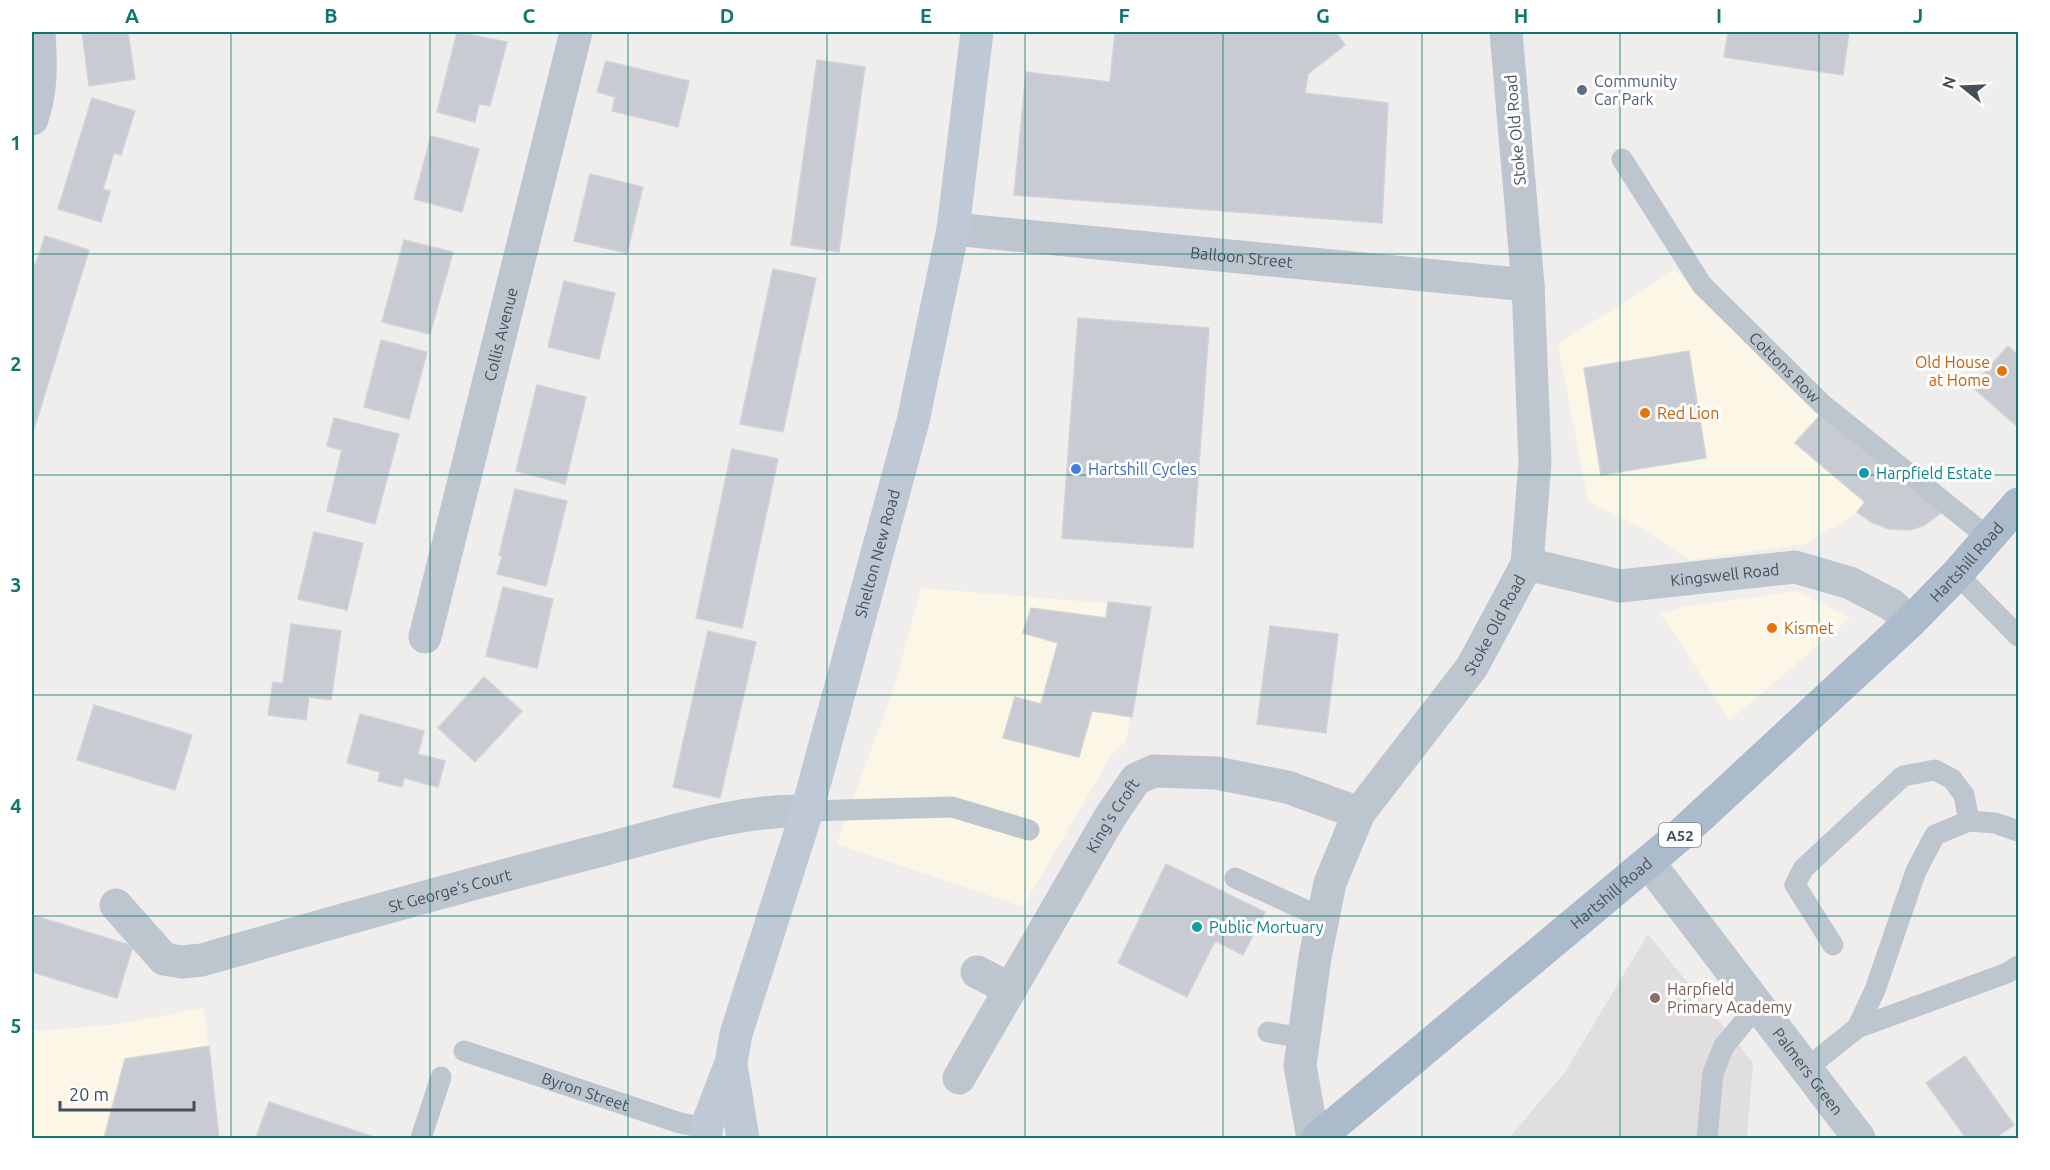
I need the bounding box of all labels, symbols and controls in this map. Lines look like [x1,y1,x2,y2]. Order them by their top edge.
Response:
text: A [125,4,139,27]
text: B [324,4,338,27]
text: C [523,4,536,27]
text: D [720,4,734,27]
text: E [920,4,932,27]
text: F [1118,4,1130,27]
text: G [1316,4,1330,27]
text: H [1514,4,1528,27]
text: I [1716,4,1722,27]
text: J [1913,4,1923,27]
north arrow [1933,57,1993,117]
place label: Community Car Park [1594,72,1677,108]
street label: Stoke Old Road [1501,74,1529,186]
text: N [1938,74,1959,91]
marker: Community Car Park [1575,83,1589,97]
text: 1 [10,131,22,154]
street label: Balloon Street [1189,243,1295,271]
street label: Collis Avenue [480,286,521,383]
street label: Cottons Row [1746,328,1825,407]
text: 2 [10,352,22,375]
place label: Old House at Home [1915,353,1990,389]
marker: Old House at Home [1995,364,2009,378]
place label: Red Lion [1657,404,1719,422]
marker: Red Lion [1638,406,1652,420]
place label: Hartshill Cycles [1088,460,1197,478]
marker: Hartshill Cycles [1069,462,1083,476]
place label: Harpfield Estate [1876,464,1992,482]
marker: Harpfield Estate [1857,466,1871,480]
street label: Shelton New Road [851,487,903,620]
street label: Hartshill Road [1926,519,2007,605]
street label: Kingswell Road [1669,560,1780,589]
street label: Stoke Old Road [1460,572,1529,678]
text: 3 [10,573,22,596]
place label: Kismet [1784,619,1835,637]
marker: Kismet [1765,621,1779,635]
street label: King's Croft [1082,774,1143,856]
text: 4 [10,794,22,817]
road number: A52 [1659,823,1701,847]
street label: Hartshill Road [1567,854,1655,932]
street label: St George's Court [387,865,514,916]
place label: Public Mortuary [1209,918,1324,936]
marker: Public Mortuary [1190,920,1204,934]
place label: Harpfield Primary Academy [1667,980,1792,1016]
marker: Harpfield Primary Academy [1648,991,1662,1005]
text: 5 [10,1014,22,1037]
street label: Palmers Green [1769,1024,1847,1118]
street label: Byron Street [539,1069,632,1115]
scale bar [60,1074,194,1112]
text: 20 m [69,1084,109,1104]

